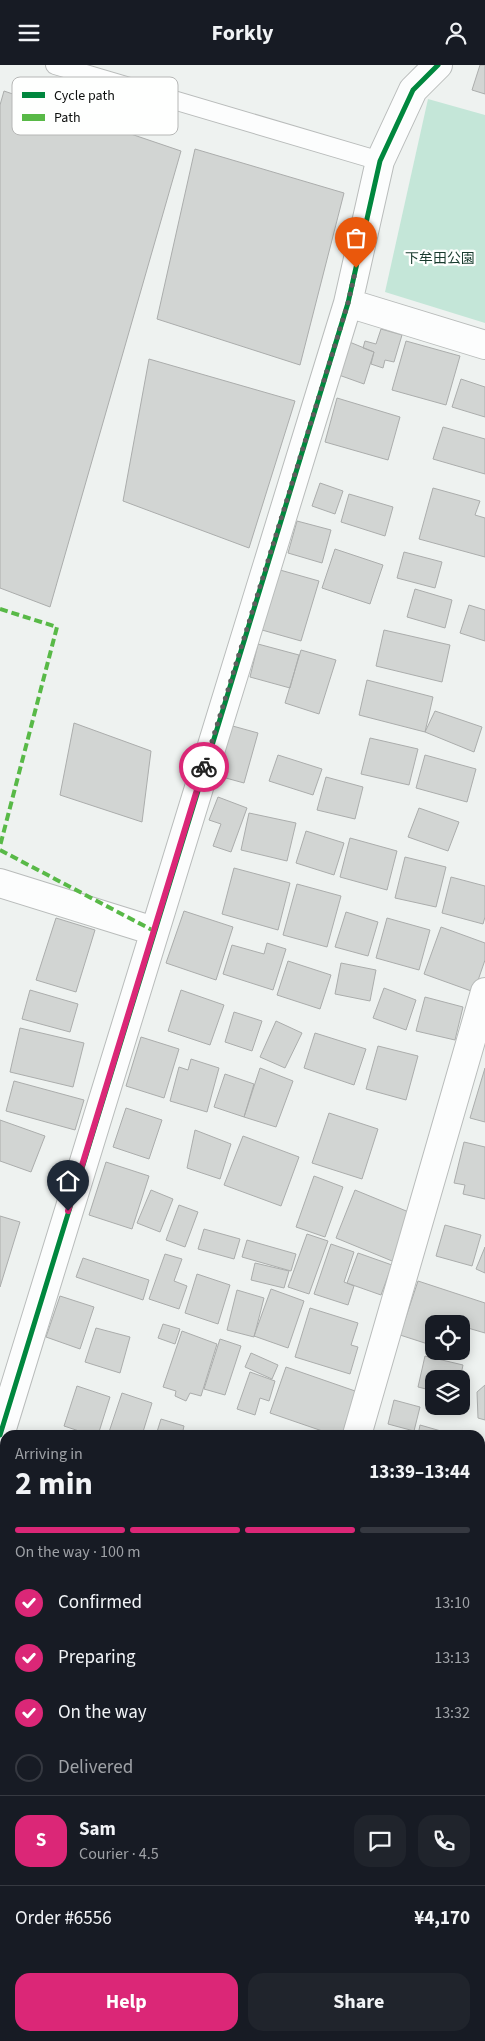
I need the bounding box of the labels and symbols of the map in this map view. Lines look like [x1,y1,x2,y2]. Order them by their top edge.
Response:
legend [12,77,178,135]
text: Cycle path [54,86,115,106]
text: Path [54,108,81,128]
pin [335,217,377,268]
park label: 下牟田公園 [405,249,475,269]
courier [179,742,229,792]
pin [47,1160,89,1211]

